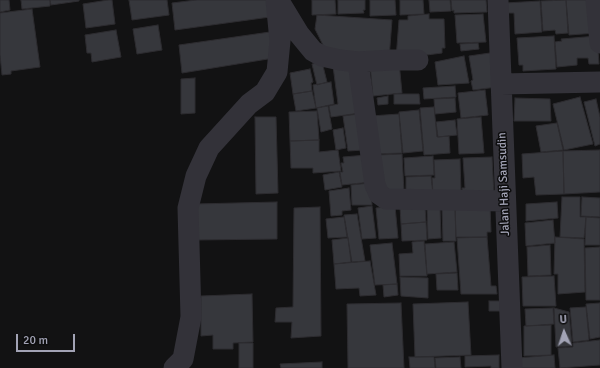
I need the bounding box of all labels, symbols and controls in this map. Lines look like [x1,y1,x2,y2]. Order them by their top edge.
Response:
street label: Jalan Haji Samsudin [495,132,513,236]
north arrow [544,312,584,352]
text: U [559,313,567,326]
scale bar [18,326,77,352]
text: 20 m [23,333,48,348]

